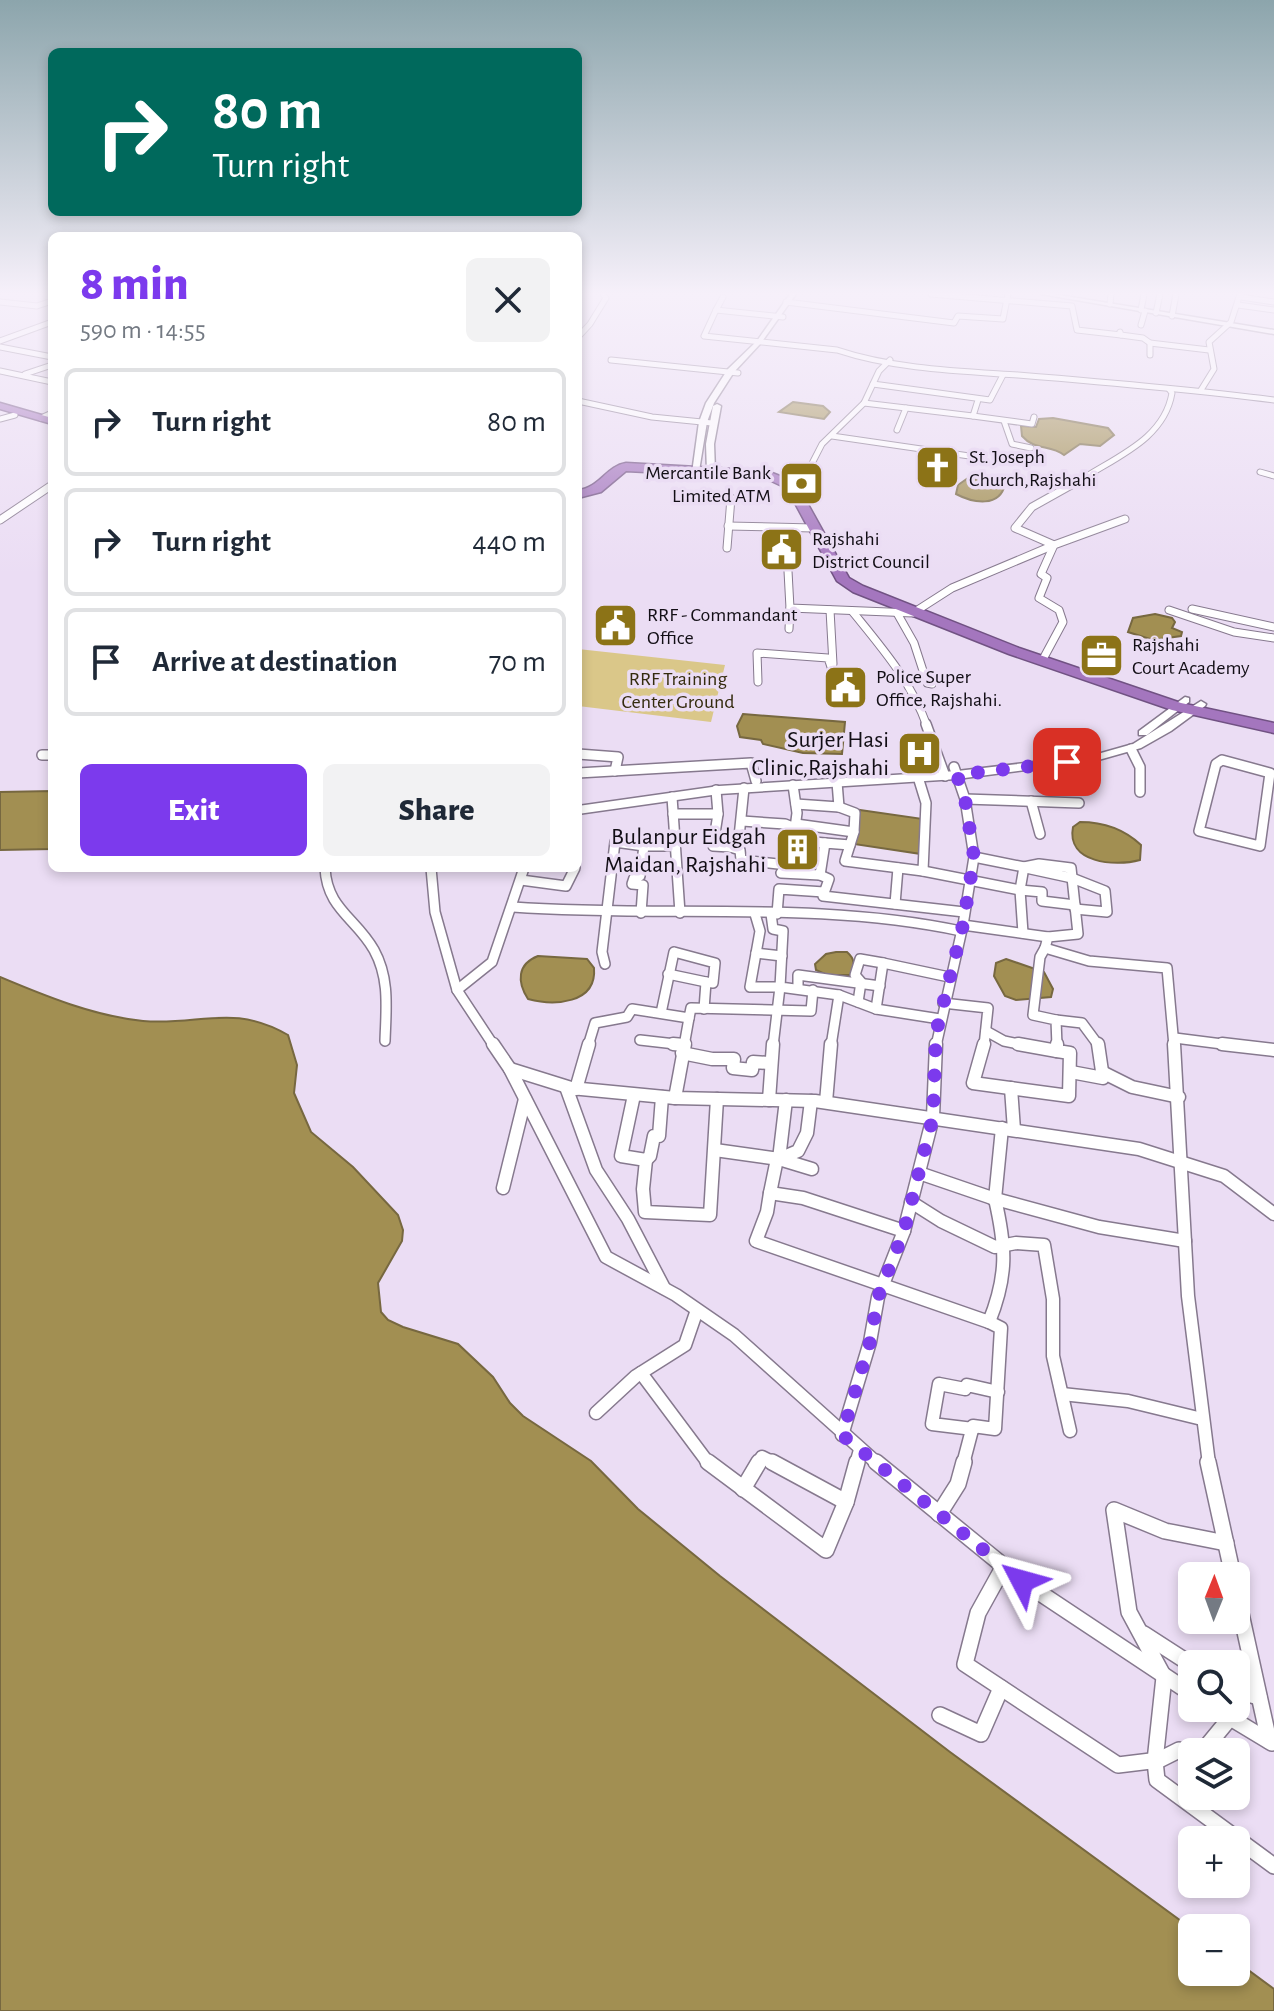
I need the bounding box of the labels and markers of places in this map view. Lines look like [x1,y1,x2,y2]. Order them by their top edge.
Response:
church icon: St. Joseph Church,Rajshahi [914,444,962,492]
place label: St. Joseph Church,Rajshahi [969,447,1096,490]
bank icon: Mercantile Bank Limited ATM [778,459,826,507]
place label: Mercantile Bank Limited ATM [645,463,771,506]
public building icon: Rajshahi District Council [757,526,805,574]
place label: Rajshahi District Council [812,529,930,572]
public building icon: RRF - Commandant Office [592,601,640,649]
place label: RRF - Commandant Office [647,605,798,648]
office icon: Rajshahi Court Academy [1077,631,1125,679]
place label: Rajshahi Court Academy [1132,635,1250,678]
public building icon: Police Super Office, Rajshahi. [821,664,869,712]
place label: Police Super Office, Rajshahi. [876,667,1002,710]
place label: Surjer Hasi Clinic,Rajshahi [752,728,889,780]
pin [1033,728,1101,796]
hospital icon: Surjer Hasi Clinic,Rajshahi [896,729,944,777]
place label: Bulanpur Eidgah Maidan, Rajshahi [604,825,766,877]
building icon: Bulanpur Eidgah Maidan, Rajshahi [773,826,821,874]

